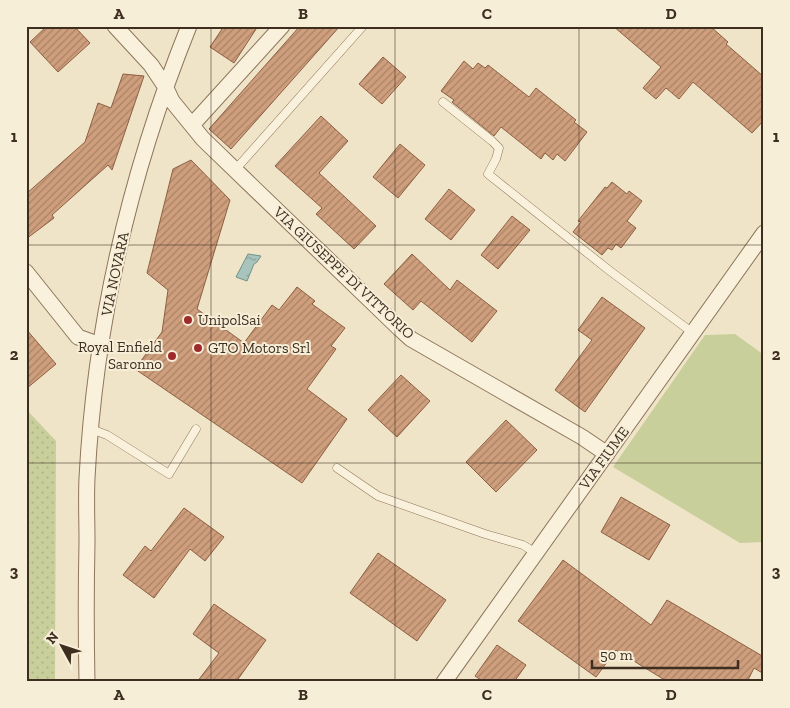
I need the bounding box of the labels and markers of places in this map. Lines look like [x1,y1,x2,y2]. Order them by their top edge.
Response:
place label: UnipolSai [198,311,261,329]
marker: UnipolSai [182,314,194,326]
place label: Royal Enfield Saronno [78,338,163,373]
place label: GTO Motors Srl [208,339,310,357]
marker: GTO Motors Srl [192,342,204,354]
marker: Royal Enfield Saronno [166,350,178,362]

